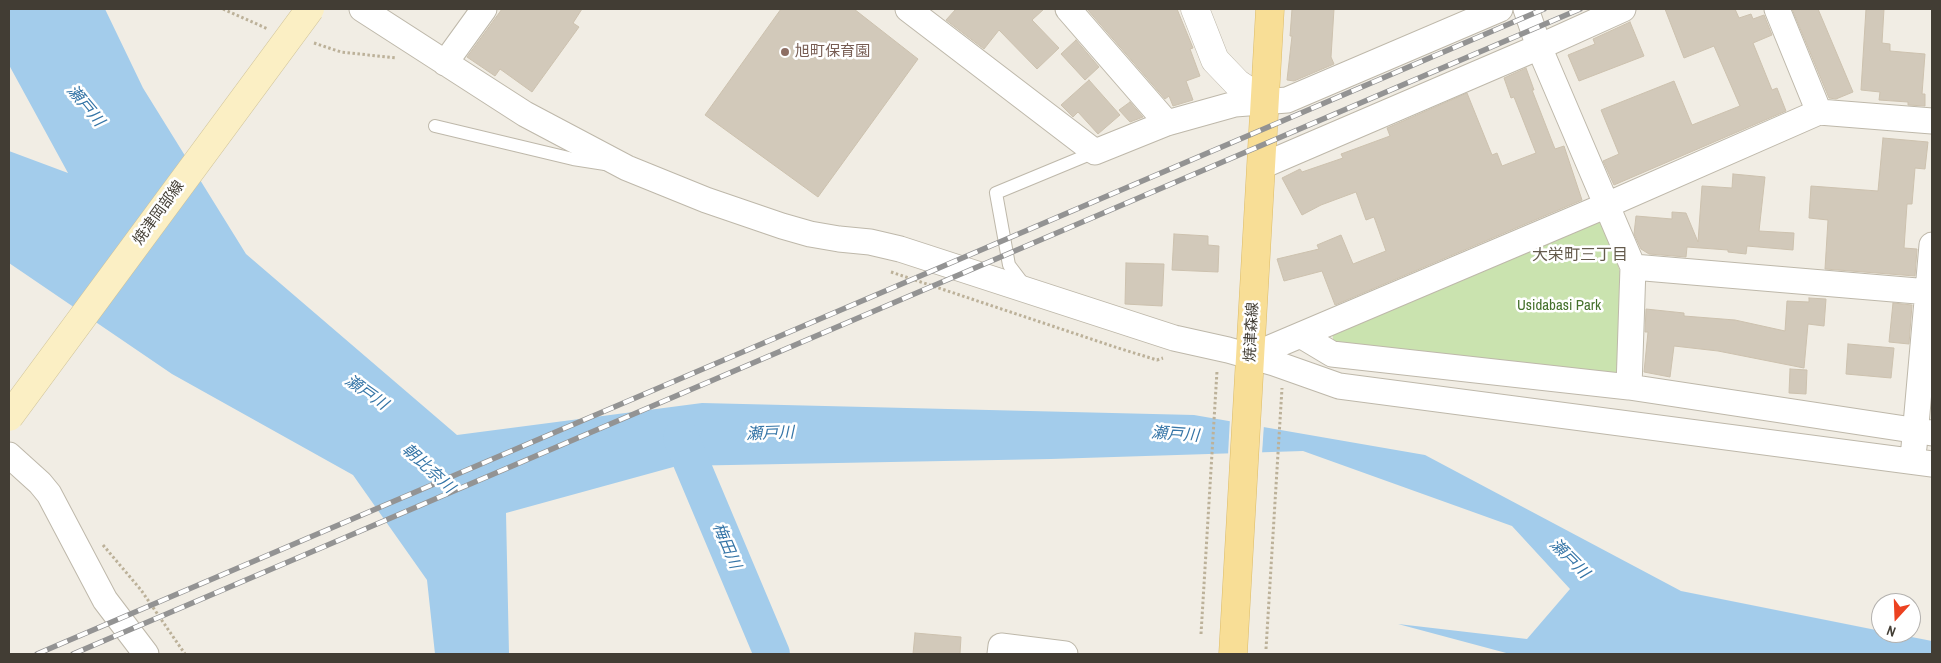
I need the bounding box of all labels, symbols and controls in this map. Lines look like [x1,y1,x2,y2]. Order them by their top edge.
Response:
place label: 旭町保育園 [795,43,870,61]
marker: 旭町保育園 [779,46,791,58]
water label: 瀬戸川 [62,81,108,131]
street label: 焼津岡部線 [130,177,188,249]
district label: 大栄町三丁目 [1532,246,1628,266]
park label: Usidabasi Park [1517,297,1601,315]
street label: 焼津森線 [1241,302,1263,362]
water label: 瀬戸川 [341,371,391,415]
water label: 瀬戸川 [746,424,794,444]
water label: 瀬戸川 [1150,424,1200,446]
water label: 朝比奈川 [398,440,458,498]
water label: 梅田川 [708,520,744,572]
water label: 瀬戸川 [1545,535,1593,583]
north arrow [1871,593,1921,643]
text: N [1884,621,1898,641]

